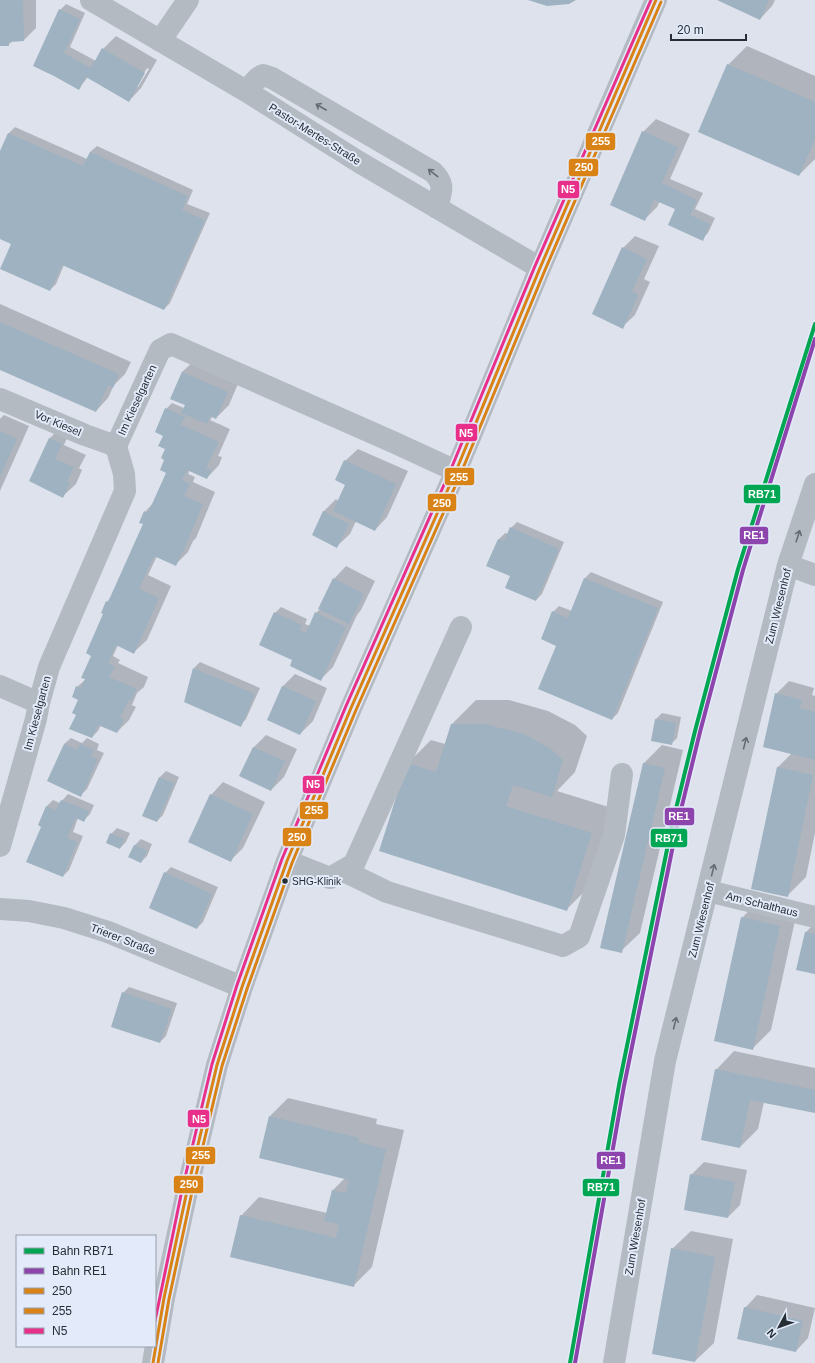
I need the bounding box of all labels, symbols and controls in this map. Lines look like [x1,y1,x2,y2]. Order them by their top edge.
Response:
scale bar [671,16,746,42]
text: 20 m [677,23,704,37]
street label: Pastor-Mertes-Straße [267,101,363,167]
one-way arrow [315,102,327,110]
line badge: 255 [585,132,616,151]
text: 255 [592,135,610,147]
line badge: 250 [568,158,599,177]
text: 250 [575,161,593,173]
one-way arrow [427,169,438,177]
line badge: N5 [557,180,580,199]
text: N5 [561,183,575,195]
street label: Im Kieselgarten [115,363,159,437]
street label: Vor Kiesel [33,408,83,438]
line badge: N5 [455,423,478,442]
text: N5 [459,427,473,439]
line badge: 255 [444,467,475,486]
text: 255 [450,471,468,483]
line badge: RB71 [743,484,781,504]
text: RB71 [748,488,776,500]
line badge: 250 [427,493,457,512]
text: 250 [433,497,451,509]
line badge: RE1 [739,526,769,545]
text: RE1 [743,529,765,541]
one-way arrow [795,530,802,543]
street label: Zum Wiesenhof [763,566,793,645]
street label: Im Kieselgarten [21,675,53,751]
one-way arrow [741,737,749,750]
line badge: N5 [302,775,325,794]
text: N5 [306,778,320,790]
line badge: 255 [299,801,329,820]
text: 255 [305,804,323,816]
line badge: RE1 [664,807,695,826]
text: RE1 [668,810,690,822]
line badge: 250 [282,827,312,847]
line badge: RB71 [650,828,688,848]
text: 250 [288,831,306,843]
text: RB71 [655,832,683,844]
one-way arrow [710,863,718,876]
marker: SHG-Klinik [280,876,290,886]
place label: SHG-Klinik [292,876,342,887]
street label: Zum Wiesenhof [686,880,716,959]
street label: Am Schalthaus [725,889,800,919]
street label: Trierer Straße [89,921,157,957]
one-way arrow [672,1017,679,1030]
line badge: N5 [187,1109,210,1128]
text: N5 [192,1113,206,1125]
line badge: 255 [185,1146,216,1165]
text: 255 [192,1149,210,1161]
line badge: RE1 [596,1151,626,1170]
text: RE1 [600,1154,622,1166]
line badge: 250 [173,1175,204,1194]
text: 250 [180,1178,198,1190]
line badge: RB71 [582,1178,620,1197]
text: RB71 [587,1181,615,1193]
street label: Zum Wiesenhof [622,1197,648,1276]
legend [16,1235,156,1347]
text: Bahn RB71 [52,1244,114,1258]
text: Bahn RE1 [52,1264,107,1278]
text: 250 [52,1284,72,1298]
text: 255 [52,1304,72,1318]
north arrow [759,1307,799,1347]
text: N5 [52,1324,68,1338]
text: N [764,1327,779,1340]

